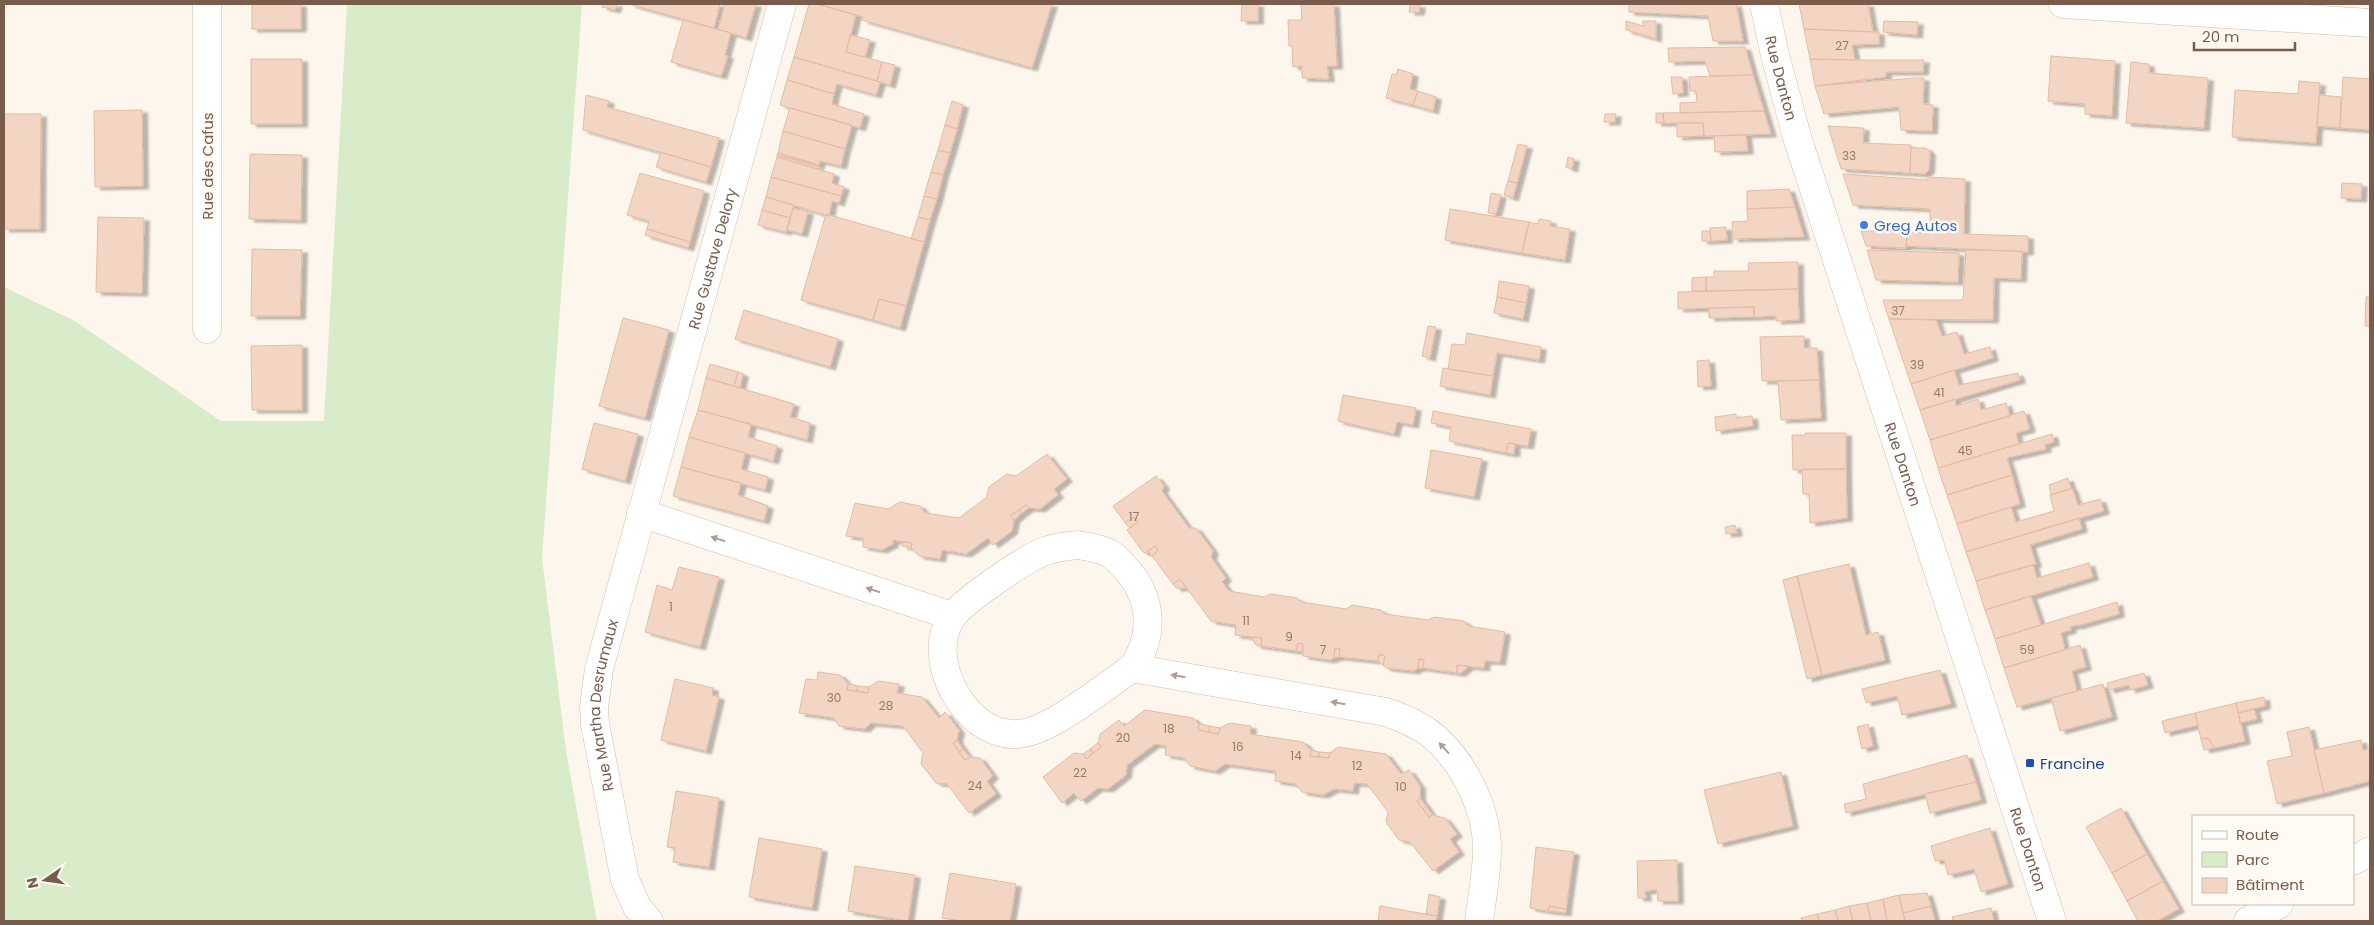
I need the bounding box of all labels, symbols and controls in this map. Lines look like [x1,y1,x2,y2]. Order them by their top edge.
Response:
scale bar [2194,20,2295,52]
text: 20 m [2202,26,2240,47]
street label: Rue Danton [1761,34,1803,123]
house number: 27 [1835,37,1849,54]
street label: Rue des Cafus [197,112,218,220]
house number: 33 [1842,147,1856,164]
street label: Rue Gustave Delory [683,185,742,332]
place label: Greg Autos [1874,215,1957,236]
marker: Greg Autos [1858,219,1870,231]
house number: 37 [1891,302,1905,319]
house number: 39 [1910,356,1924,373]
house number: 41 [1933,384,1945,401]
street label: Rue Danton [1880,419,1927,509]
house number: 45 [1957,442,1973,459]
house number: 17 [1129,508,1140,525]
one-way arrow [711,534,726,542]
one-way arrow [865,585,880,593]
house number: 1 [669,598,673,615]
house number: 11 [1242,612,1250,629]
street label: Rue Martha Desrumaux [583,617,623,793]
house number: 9 [1285,628,1293,645]
house number: 7 [1320,641,1327,658]
house number: 59 [2019,641,2035,658]
one-way arrow [1170,672,1186,680]
house number: 30 [827,689,841,706]
house number: 28 [879,697,893,714]
one-way arrow [1330,699,1346,707]
house number: 18 [1163,720,1175,737]
house number: 20 [1116,729,1130,746]
house number: 16 [1232,738,1244,755]
one-way arrow [1438,742,1450,754]
house number: 14 [1290,747,1302,764]
place label: Francine [2040,753,2105,774]
house number: 12 [1352,757,1362,774]
marker: Francine [2024,757,2036,769]
house number: 22 [1073,764,1087,781]
house number: 24 [968,777,983,794]
house number: 10 [1395,778,1407,795]
street label: Rue Danton [2005,805,2052,894]
legend [2192,815,2354,905]
text: Route [2236,824,2279,845]
text: Parc [2236,849,2270,870]
north arrow [20,855,70,905]
text: Bâtiment [2236,874,2304,895]
text: N [21,876,43,890]

